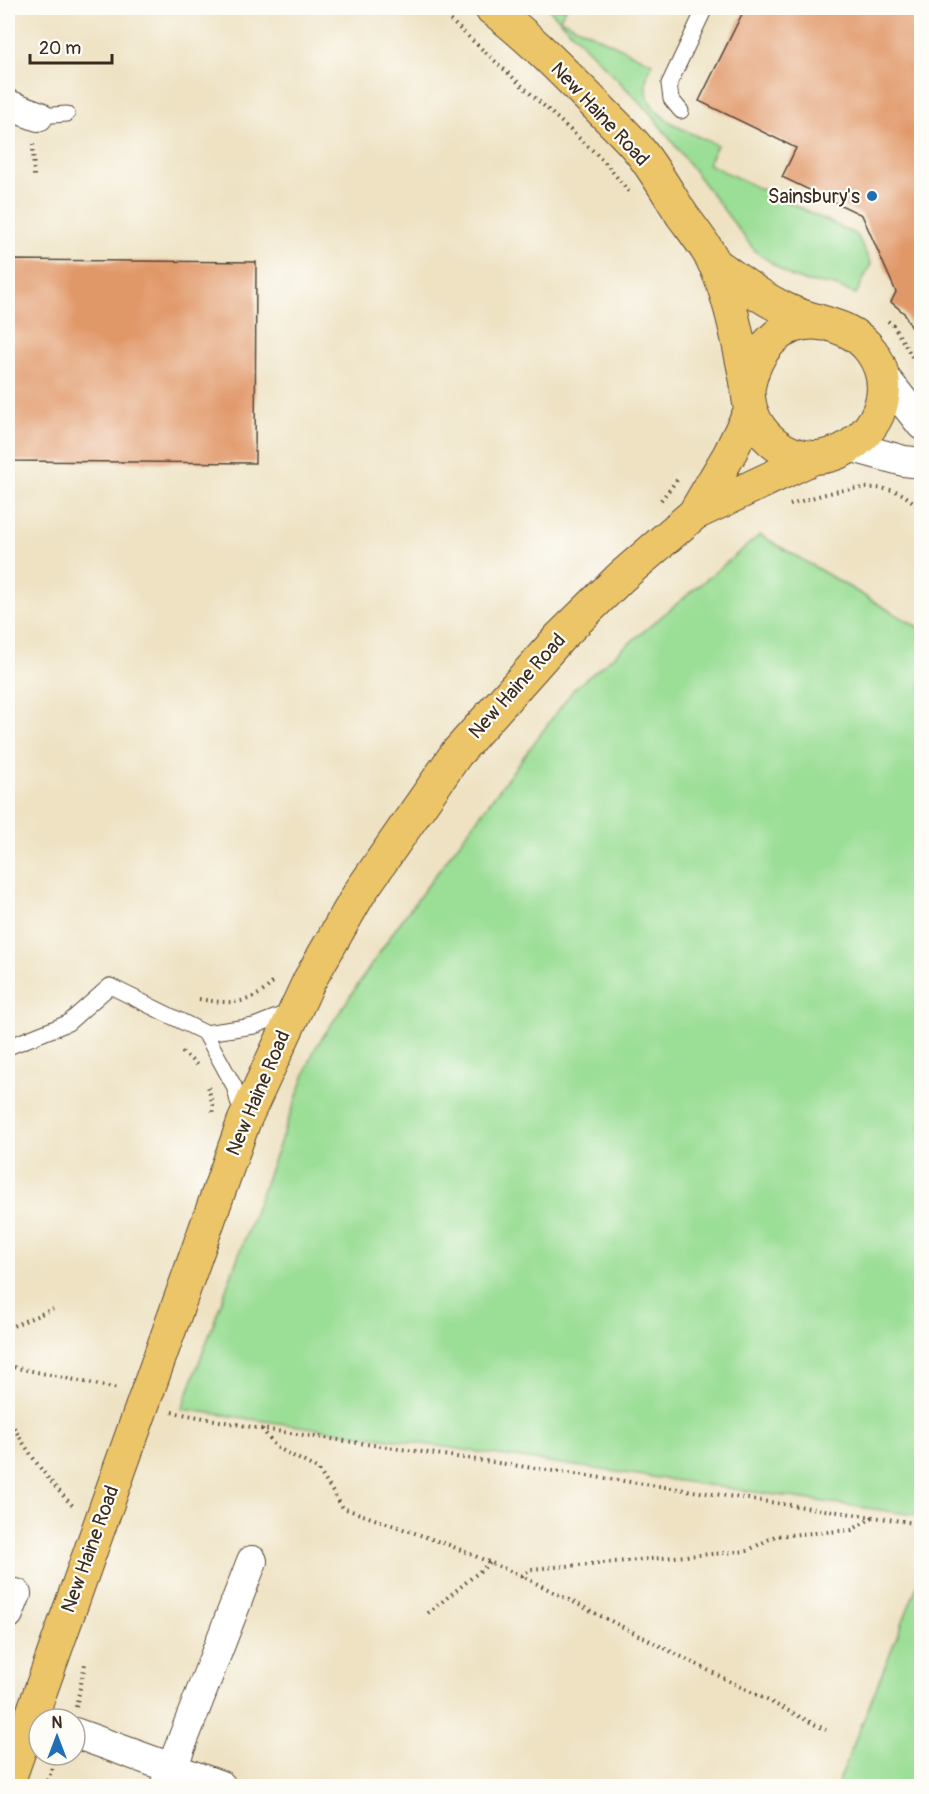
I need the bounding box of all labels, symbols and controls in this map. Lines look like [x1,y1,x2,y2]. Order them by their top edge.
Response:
scale bar [30,27,112,65]
text: 20 m [39,37,81,60]
street label: New Haine Road [545,57,655,171]
place label: Sainsbury's [768,184,860,209]
marker: Sainsbury's [865,189,879,203]
street label: New Haine Road [463,628,571,744]
street label: New Haine Road [220,1027,296,1159]
street label: New Haine Road [55,1482,125,1616]
north arrow [27,1707,87,1767]
text: N [52,1713,63,1733]

